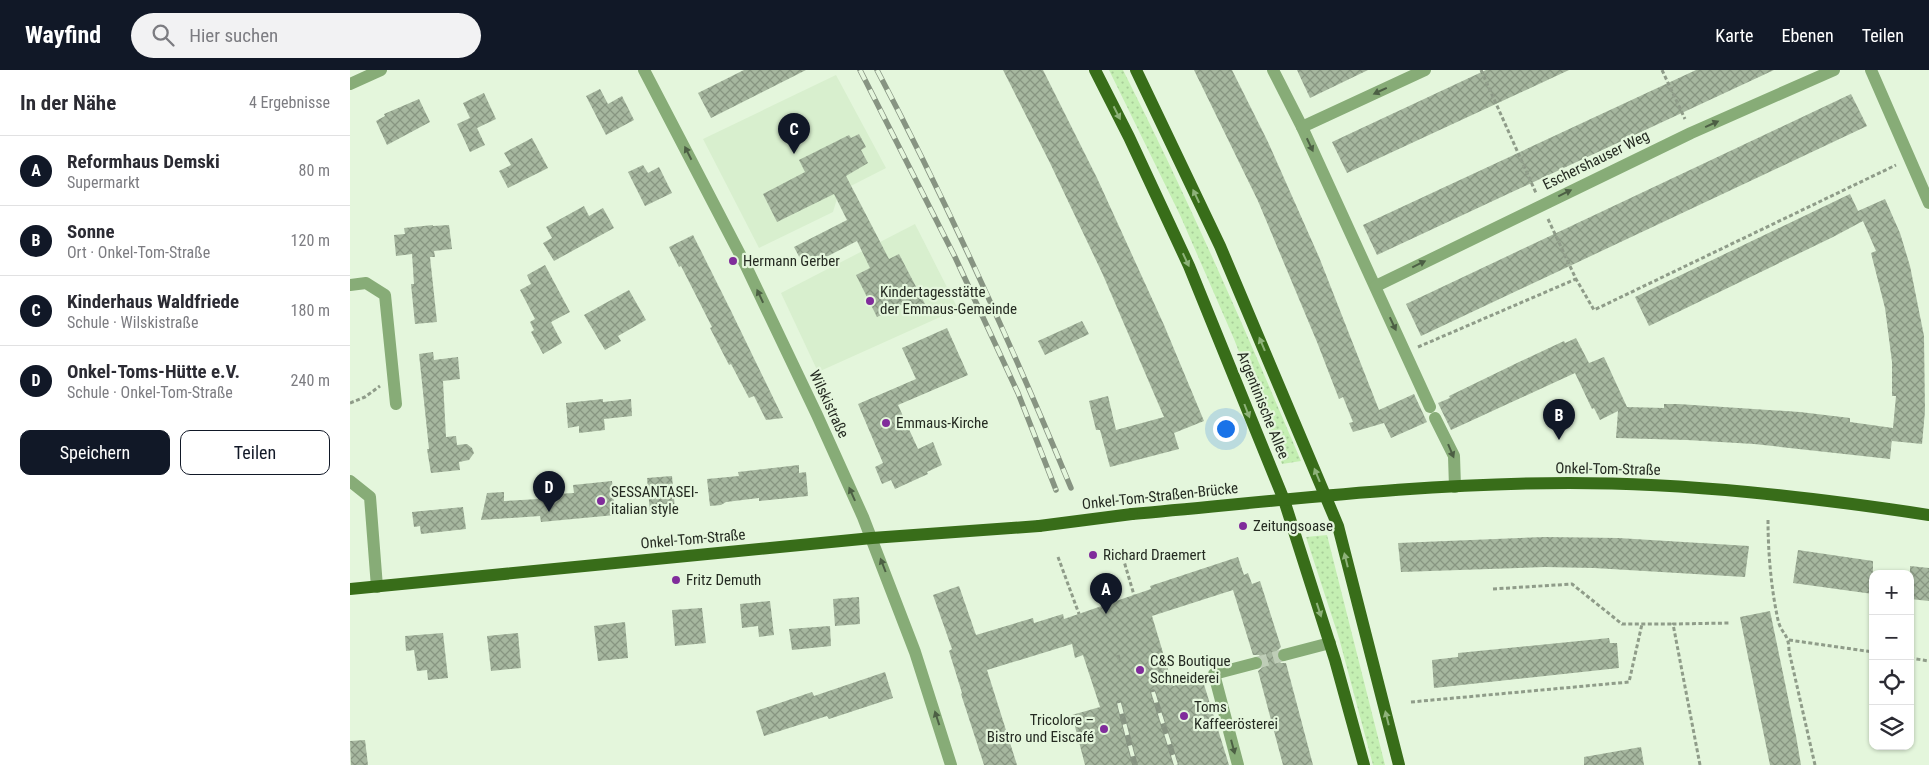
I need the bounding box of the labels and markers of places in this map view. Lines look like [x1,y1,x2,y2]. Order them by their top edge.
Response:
pin: C [778,113,810,154]
place label: Hermann Gerber [743,252,840,270]
marker: Hermann Gerber [727,255,739,267]
place label: Kindertagesstätte der Emmaus-Gemeinde [880,283,1017,318]
marker: Kindertagesstätte der Emmaus-Gemeinde [864,295,876,307]
pin: B [1543,399,1575,440]
place label: Emmaus-Kirche [896,414,988,432]
marker: Emmaus-Kirche [880,417,892,429]
pin: D [533,471,565,512]
place label: SESSANTASEI- italian style [611,483,698,518]
marker: SESSANTASEI- italian style [595,495,607,507]
place label: Zeitungsoase [1253,517,1333,535]
marker: Zeitungsoase [1237,520,1249,532]
place label: Richard Draemert [1103,546,1206,564]
marker: Richard Draemert [1087,549,1099,561]
place label: Fritz Demuth [686,571,761,589]
pin: A [1090,573,1122,614]
marker: Fritz Demuth [670,574,682,586]
place label: C&S Boutique Schneiderei [1150,652,1231,687]
marker: C&S Boutique Schneiderei [1134,664,1146,676]
place label: Toms Kaffeerösterei [1194,698,1278,733]
marker: Toms Kaffeerösterei [1178,710,1190,722]
place label: Tricolore – Bistro und Eiscafé [987,711,1094,746]
marker: Tricolore – Bistro und Eiscafé [1098,723,1110,735]

